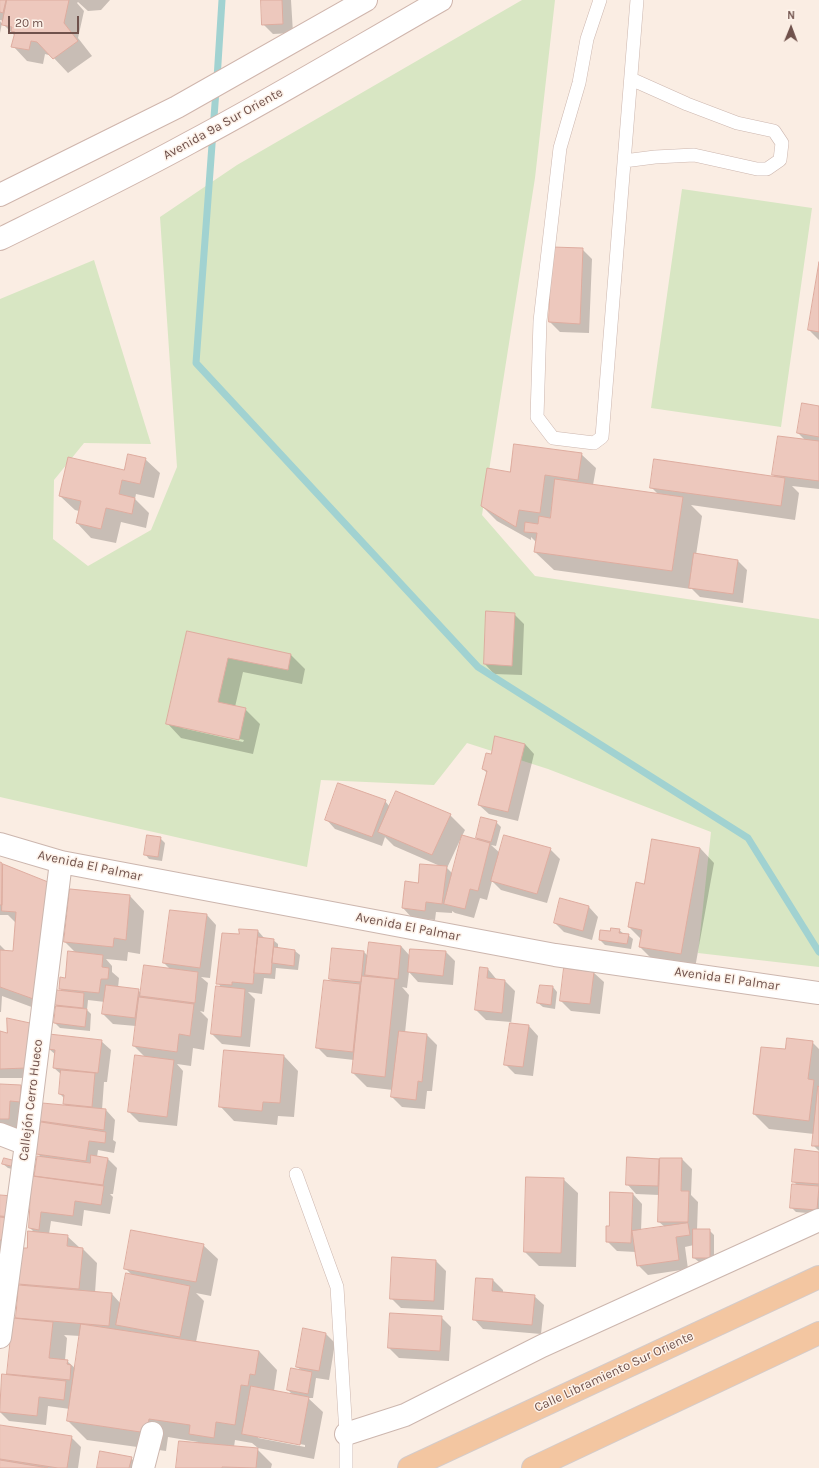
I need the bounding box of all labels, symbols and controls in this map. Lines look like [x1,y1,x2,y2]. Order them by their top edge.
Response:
scale bar [10,8,81,34]
north arrow [771,8,811,48]
text: N [787,9,795,22]
text: 20 m [15,16,43,30]
street label: Avenida 9a Sur Oriente [160,85,286,163]
street label: Avenida El Palmar [36,847,144,885]
street label: Avenida El Palmar [354,909,462,945]
street label: Avenida El Palmar [673,964,781,994]
street label: Callejón Cerro Hueco [16,1038,46,1162]
street label: Calle Libramiento Sur Oriente [532,1328,696,1416]

